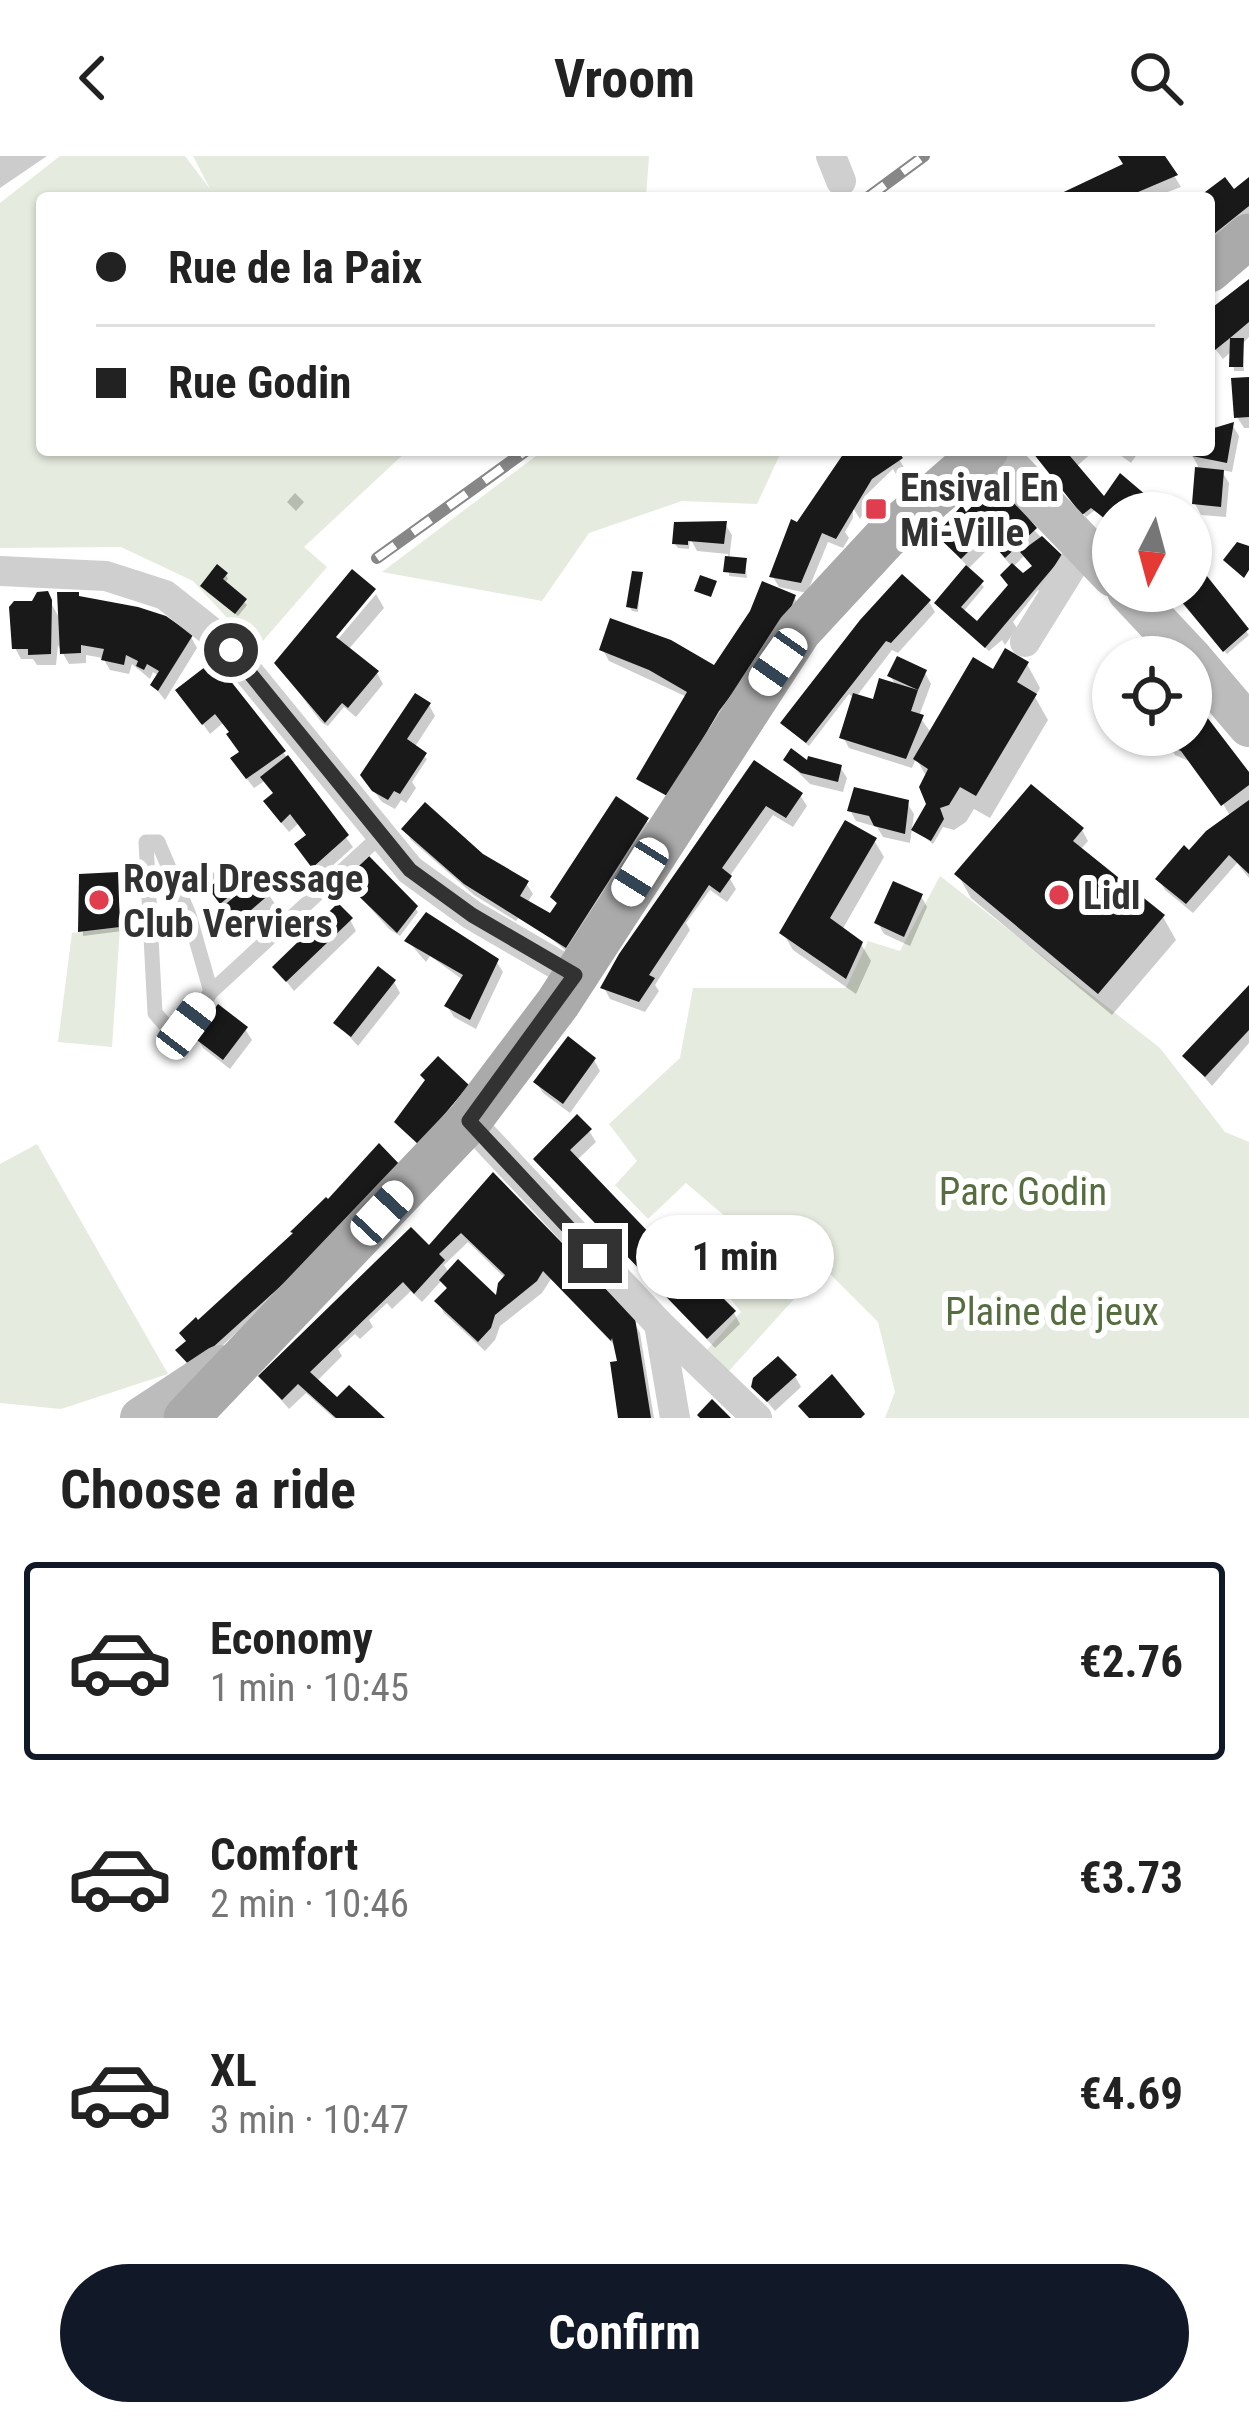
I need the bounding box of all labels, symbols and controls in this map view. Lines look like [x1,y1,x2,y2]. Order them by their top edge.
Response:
icon: back [60,45,126,111]
icon: search [1123,45,1189,111]
text: Vroom [554,47,695,110]
text: Rue de la Paix [168,241,422,294]
text: Rue Godin [168,356,351,409]
place label: Ensival En Mi-Ville [900,465,1059,556]
north arrow [1092,492,1212,612]
map controls [1092,492,1212,756]
marker: Ensival En Mi-Ville [863,496,889,522]
car [743,622,813,702]
route start [204,623,258,677]
button: locate [1092,636,1212,756]
car [606,832,674,912]
place label: Royal Dressage Club Verviers [123,856,363,947]
place label: Lidl [1083,873,1141,919]
marker: Lidl [1046,882,1072,908]
marker: Royal Dressage Club Verviers [86,887,112,913]
car [150,986,222,1066]
park label: Parc Godin [939,1169,1107,1215]
car [344,1174,420,1252]
callout: 1 min [637,1214,835,1298]
route end [568,1229,622,1283]
text: 1 min [692,1234,778,1280]
park label: Plaine de jeux [945,1289,1159,1335]
text: Choose a ride [60,1458,356,1521]
icon: car [66,1607,174,1715]
text: Economy [210,1612,373,1665]
text: €2.76 [1079,1635,1183,1688]
text: 1 min · 10:45 [210,1665,409,1711]
icon: car [66,1823,174,1931]
text: Comfort [210,1828,358,1881]
text: €3.73 [1079,1851,1183,1904]
text: 2 min · 10:46 [210,1881,409,1927]
icon: car [66,2039,174,2147]
text: XL [210,2044,257,2097]
text: €4.69 [1079,2067,1183,2120]
text: 3 min · 10:47 [210,2097,409,2143]
button: Confirm [60,2264,1189,2402]

